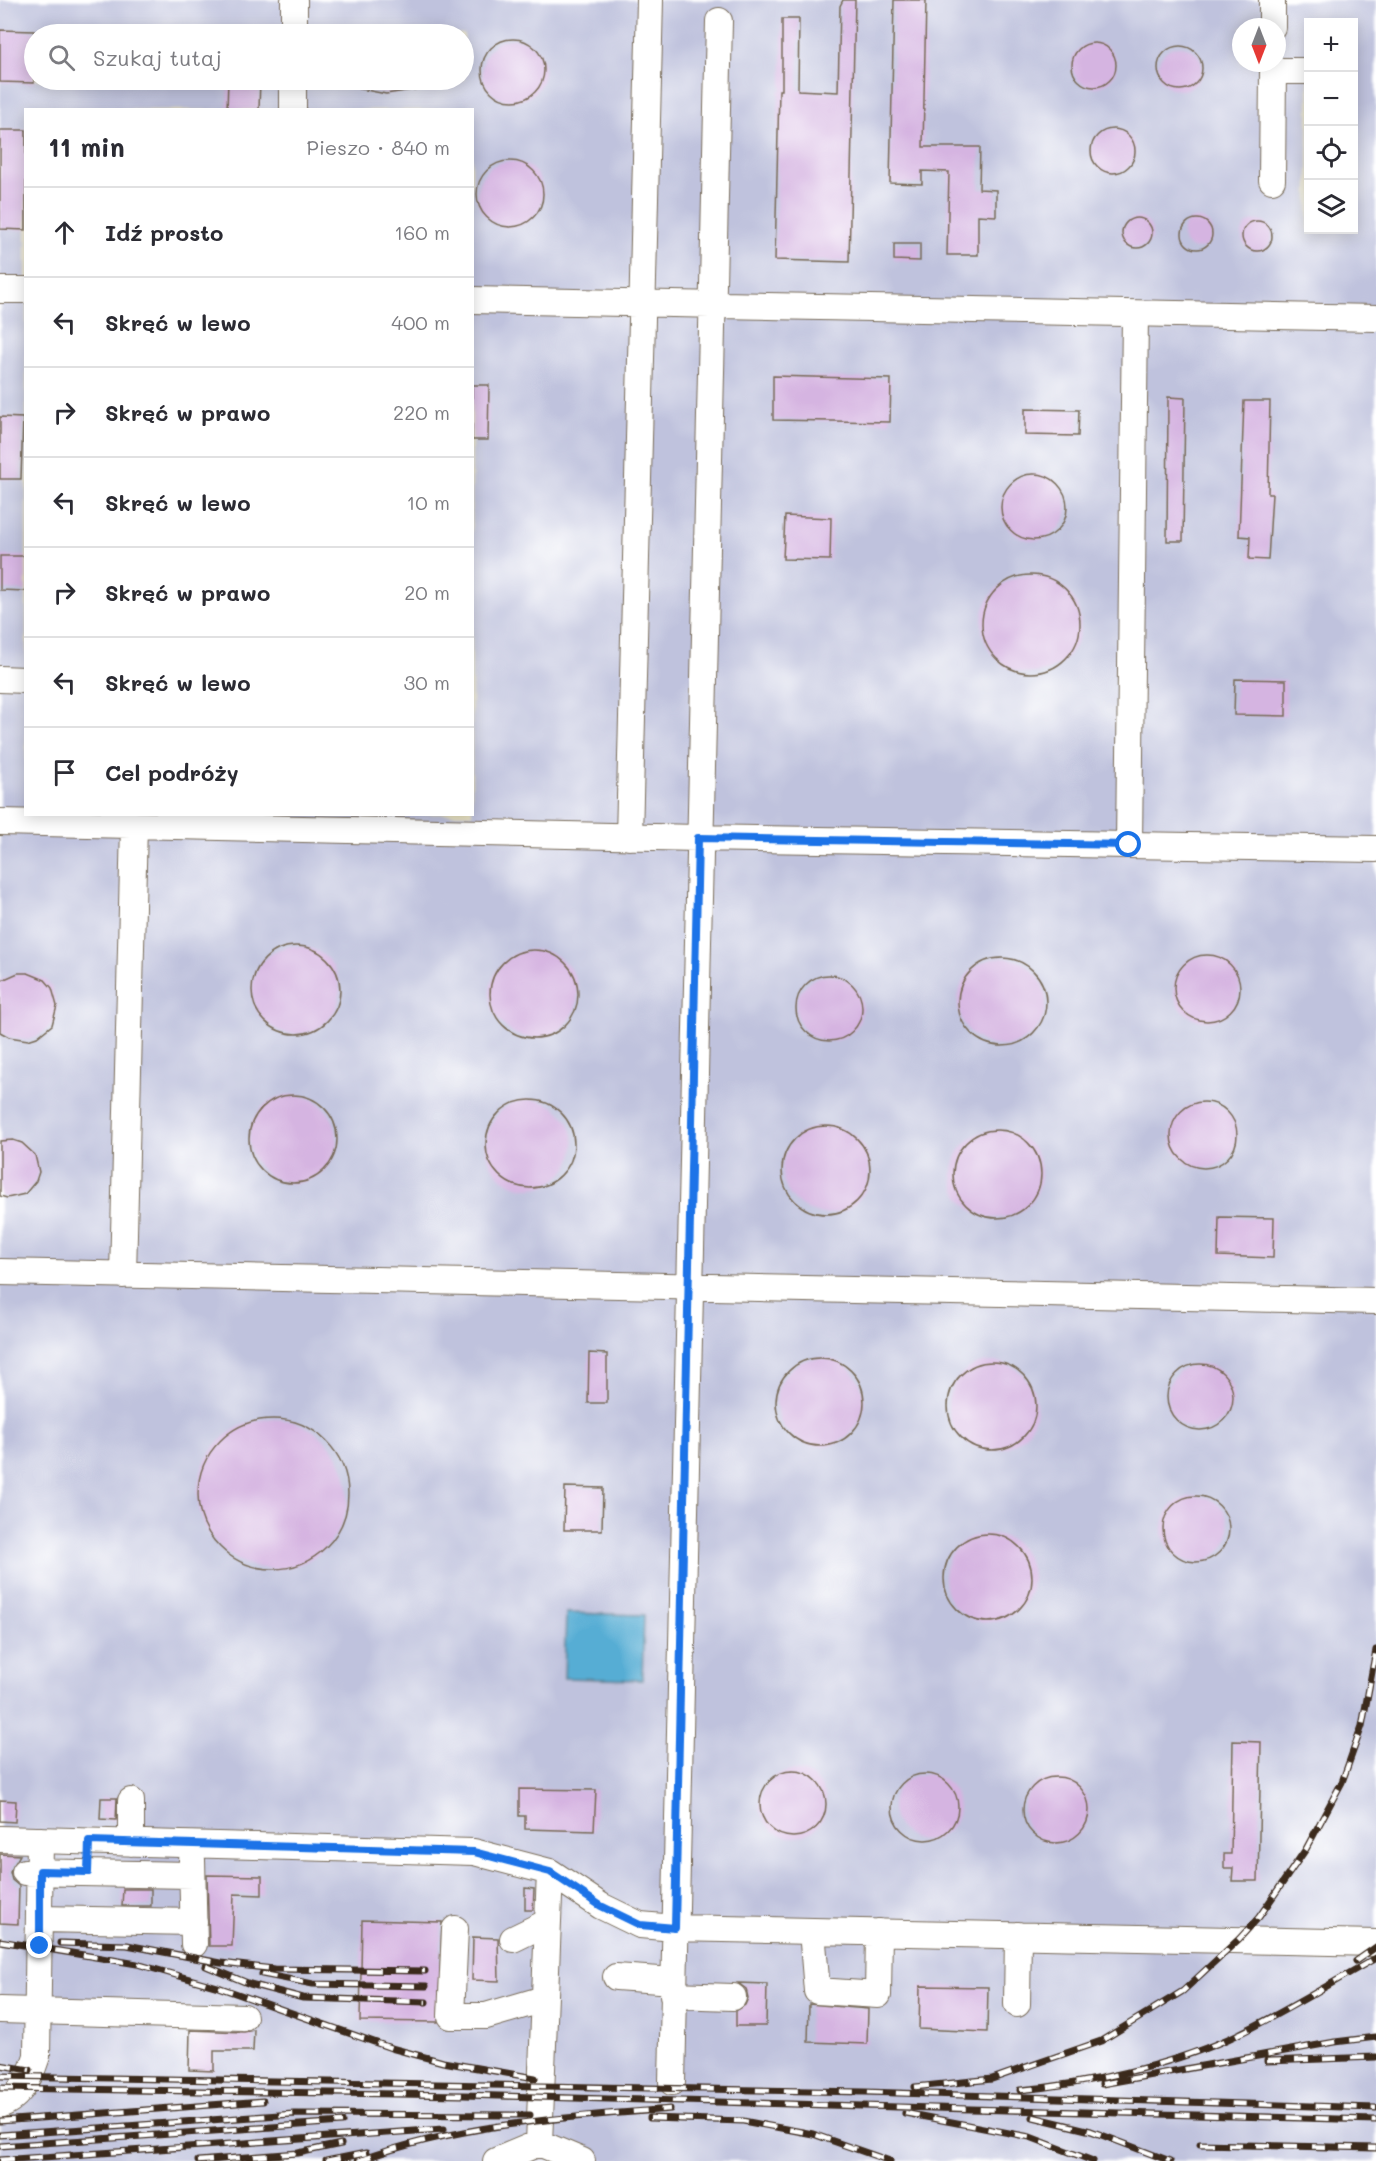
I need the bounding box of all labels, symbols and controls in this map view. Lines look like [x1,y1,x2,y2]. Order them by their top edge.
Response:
north arrow [1232,18,1286,72]
map controls [1304,18,1358,234]
button: + [1304,18,1358,72]
search box [24,24,474,90]
icon: search [45,41,78,74]
text: Szukaj tutaj [93,43,222,72]
button: − [1304,72,1358,126]
button: locate [1304,126,1358,180]
text: 11 min [48,130,125,164]
text: Pieszo · 840 m [307,134,450,160]
button: layers [1304,180,1358,234]
icon: ahead [48,216,81,249]
text: Idź prosto [105,218,223,247]
text: 160 m [394,219,450,245]
icon: left [48,306,81,339]
text: Skręć w lewo [105,308,251,337]
text: 400 m [391,309,450,335]
icon: right [48,396,81,429]
text: Skręć w prawo [105,398,270,427]
text: 220 m [393,399,450,425]
icon: left [48,486,81,519]
text: Skręć w lewo [105,488,251,517]
text: 10 m [406,489,450,515]
icon: right [48,576,81,609]
text: Skręć w prawo [105,578,270,607]
text: 20 m [404,579,450,605]
icon: left [48,666,81,699]
text: Skręć w lewo [105,668,251,697]
text: 30 m [404,669,450,695]
icon: arrive [48,756,81,789]
text: Cel podróży [105,758,239,787]
route start [1115,831,1141,857]
route end [26,1932,52,1958]

